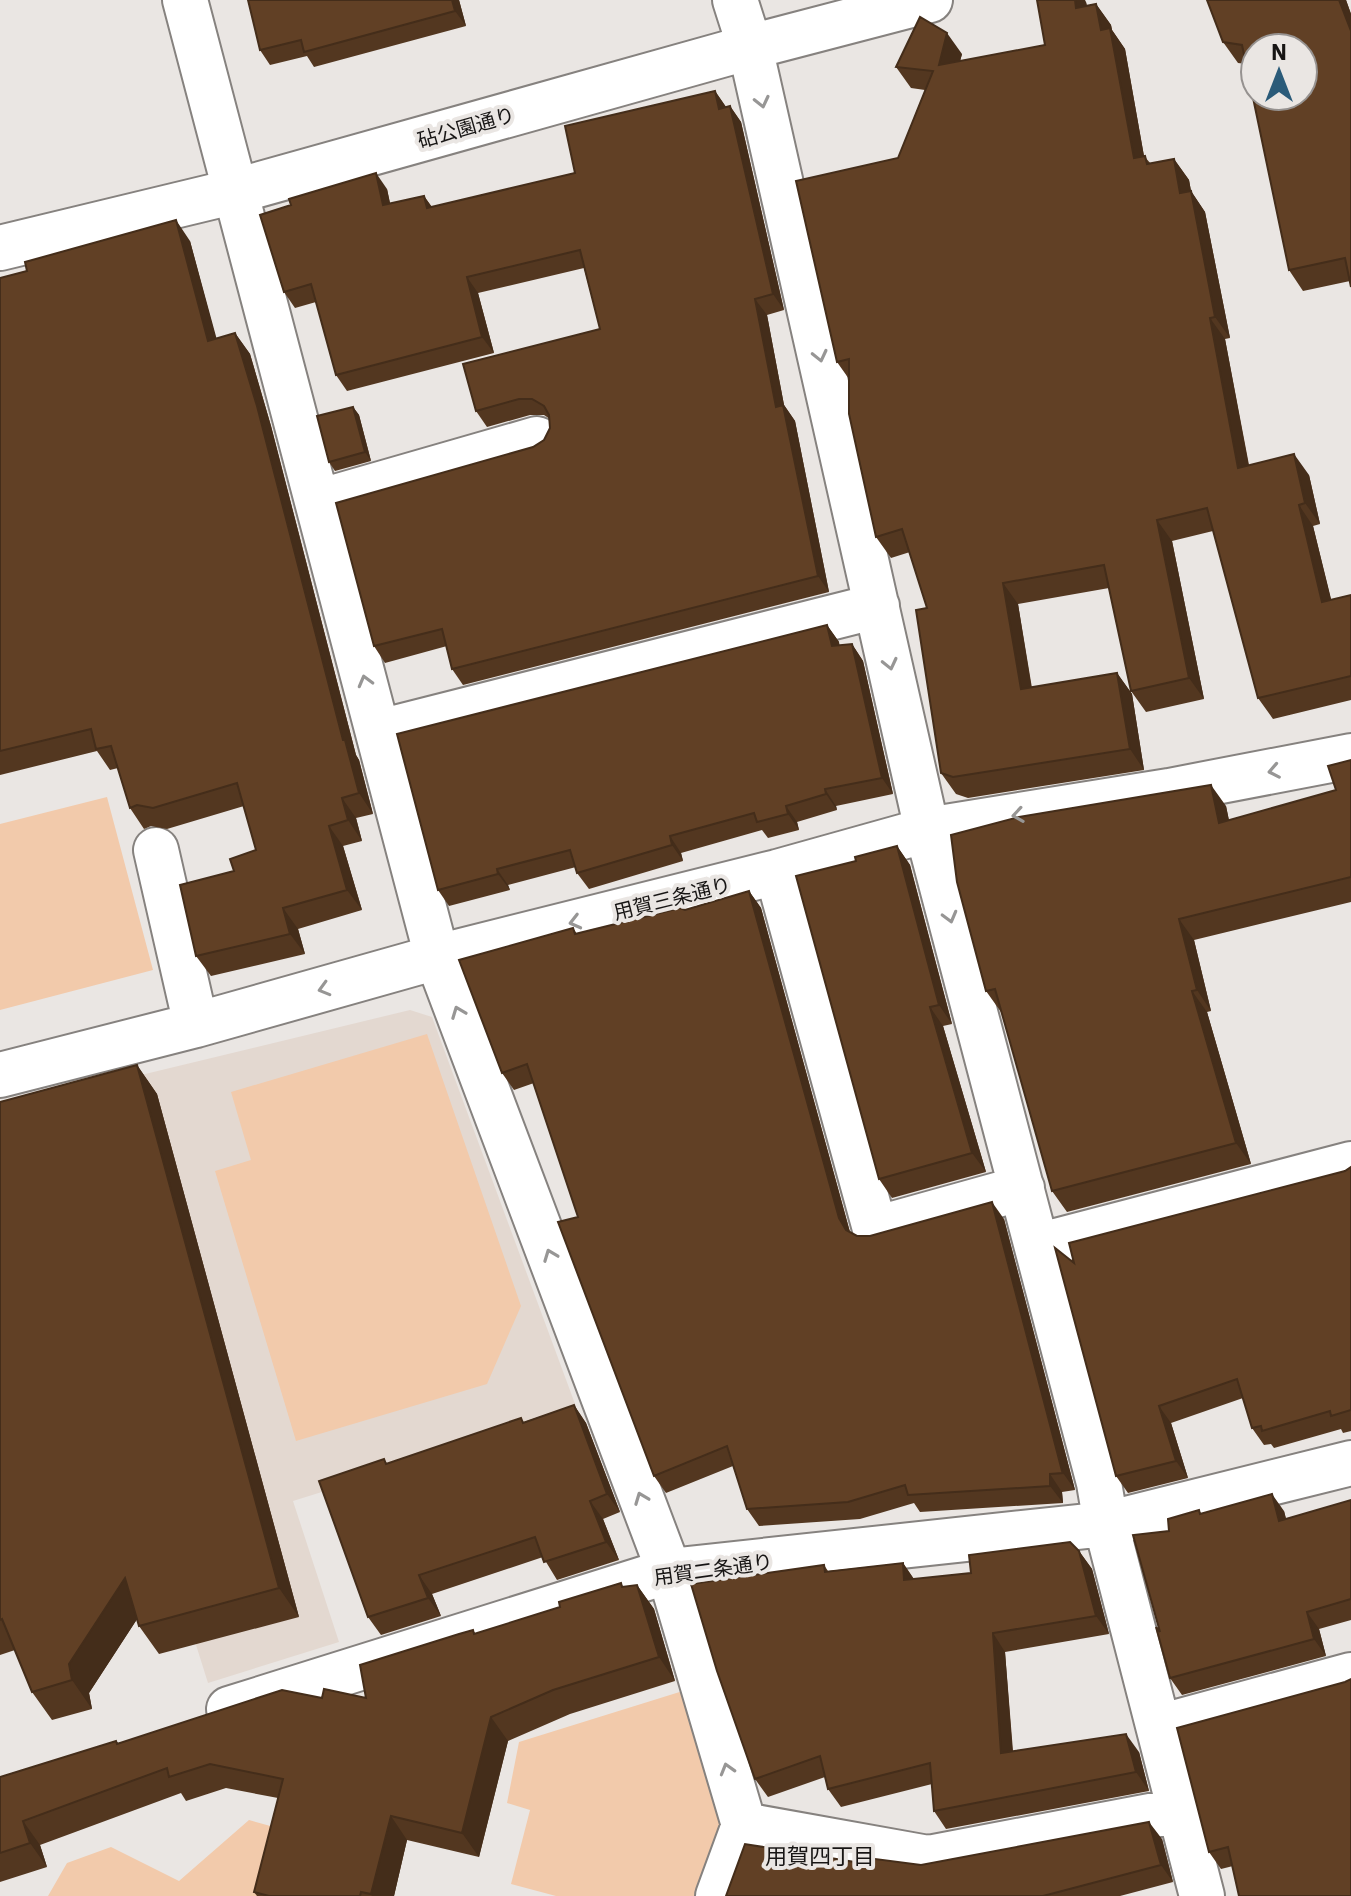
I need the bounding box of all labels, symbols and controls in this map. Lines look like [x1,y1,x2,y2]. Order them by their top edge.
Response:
north arrow [1239,32,1319,112]
text: N [1271,37,1287,66]
one-way arrow [753,95,770,109]
street label: 砧公園通り [414,100,518,154]
one-way arrow [811,349,828,362]
one-way arrow [881,657,898,670]
one-way arrow [358,674,375,688]
one-way arrow [1268,761,1281,778]
one-way arrow [1011,806,1025,823]
street label: 用賀三条通り [611,870,733,926]
one-way arrow [941,909,958,923]
one-way arrow [569,913,583,930]
one-way arrow [318,980,332,996]
one-way arrow [451,1006,468,1020]
one-way arrow [543,1249,560,1263]
one-way arrow [635,1492,651,1506]
street label: 用賀二条通り [652,1547,774,1591]
one-way arrow [720,1762,736,1776]
district label: 用賀四丁目 [765,1841,875,1870]

